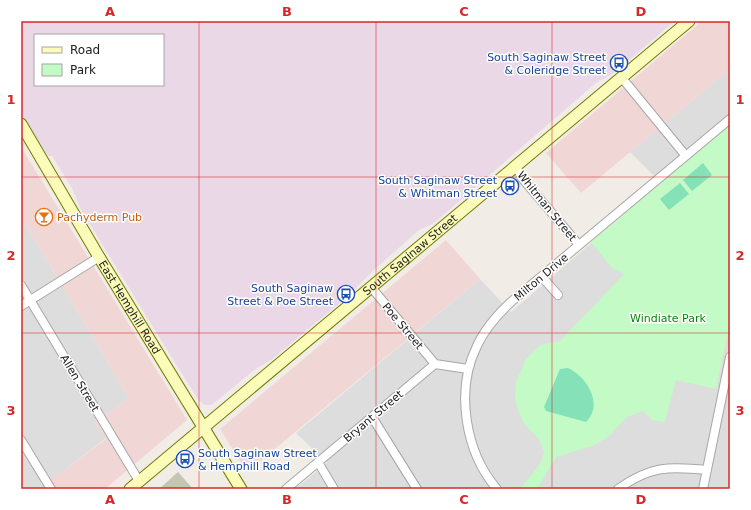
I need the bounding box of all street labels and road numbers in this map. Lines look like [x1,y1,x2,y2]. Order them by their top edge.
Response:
street label: Whitman Street [514,169,579,245]
street label: South Saginaw Street [360,211,461,298]
street label: Milton Drive [512,251,571,304]
street label: East Hemphill Road [96,258,163,357]
street label: Poe Street [379,300,426,353]
street label: Allen Street [57,352,102,415]
street label: Bryant Street [341,387,406,445]

